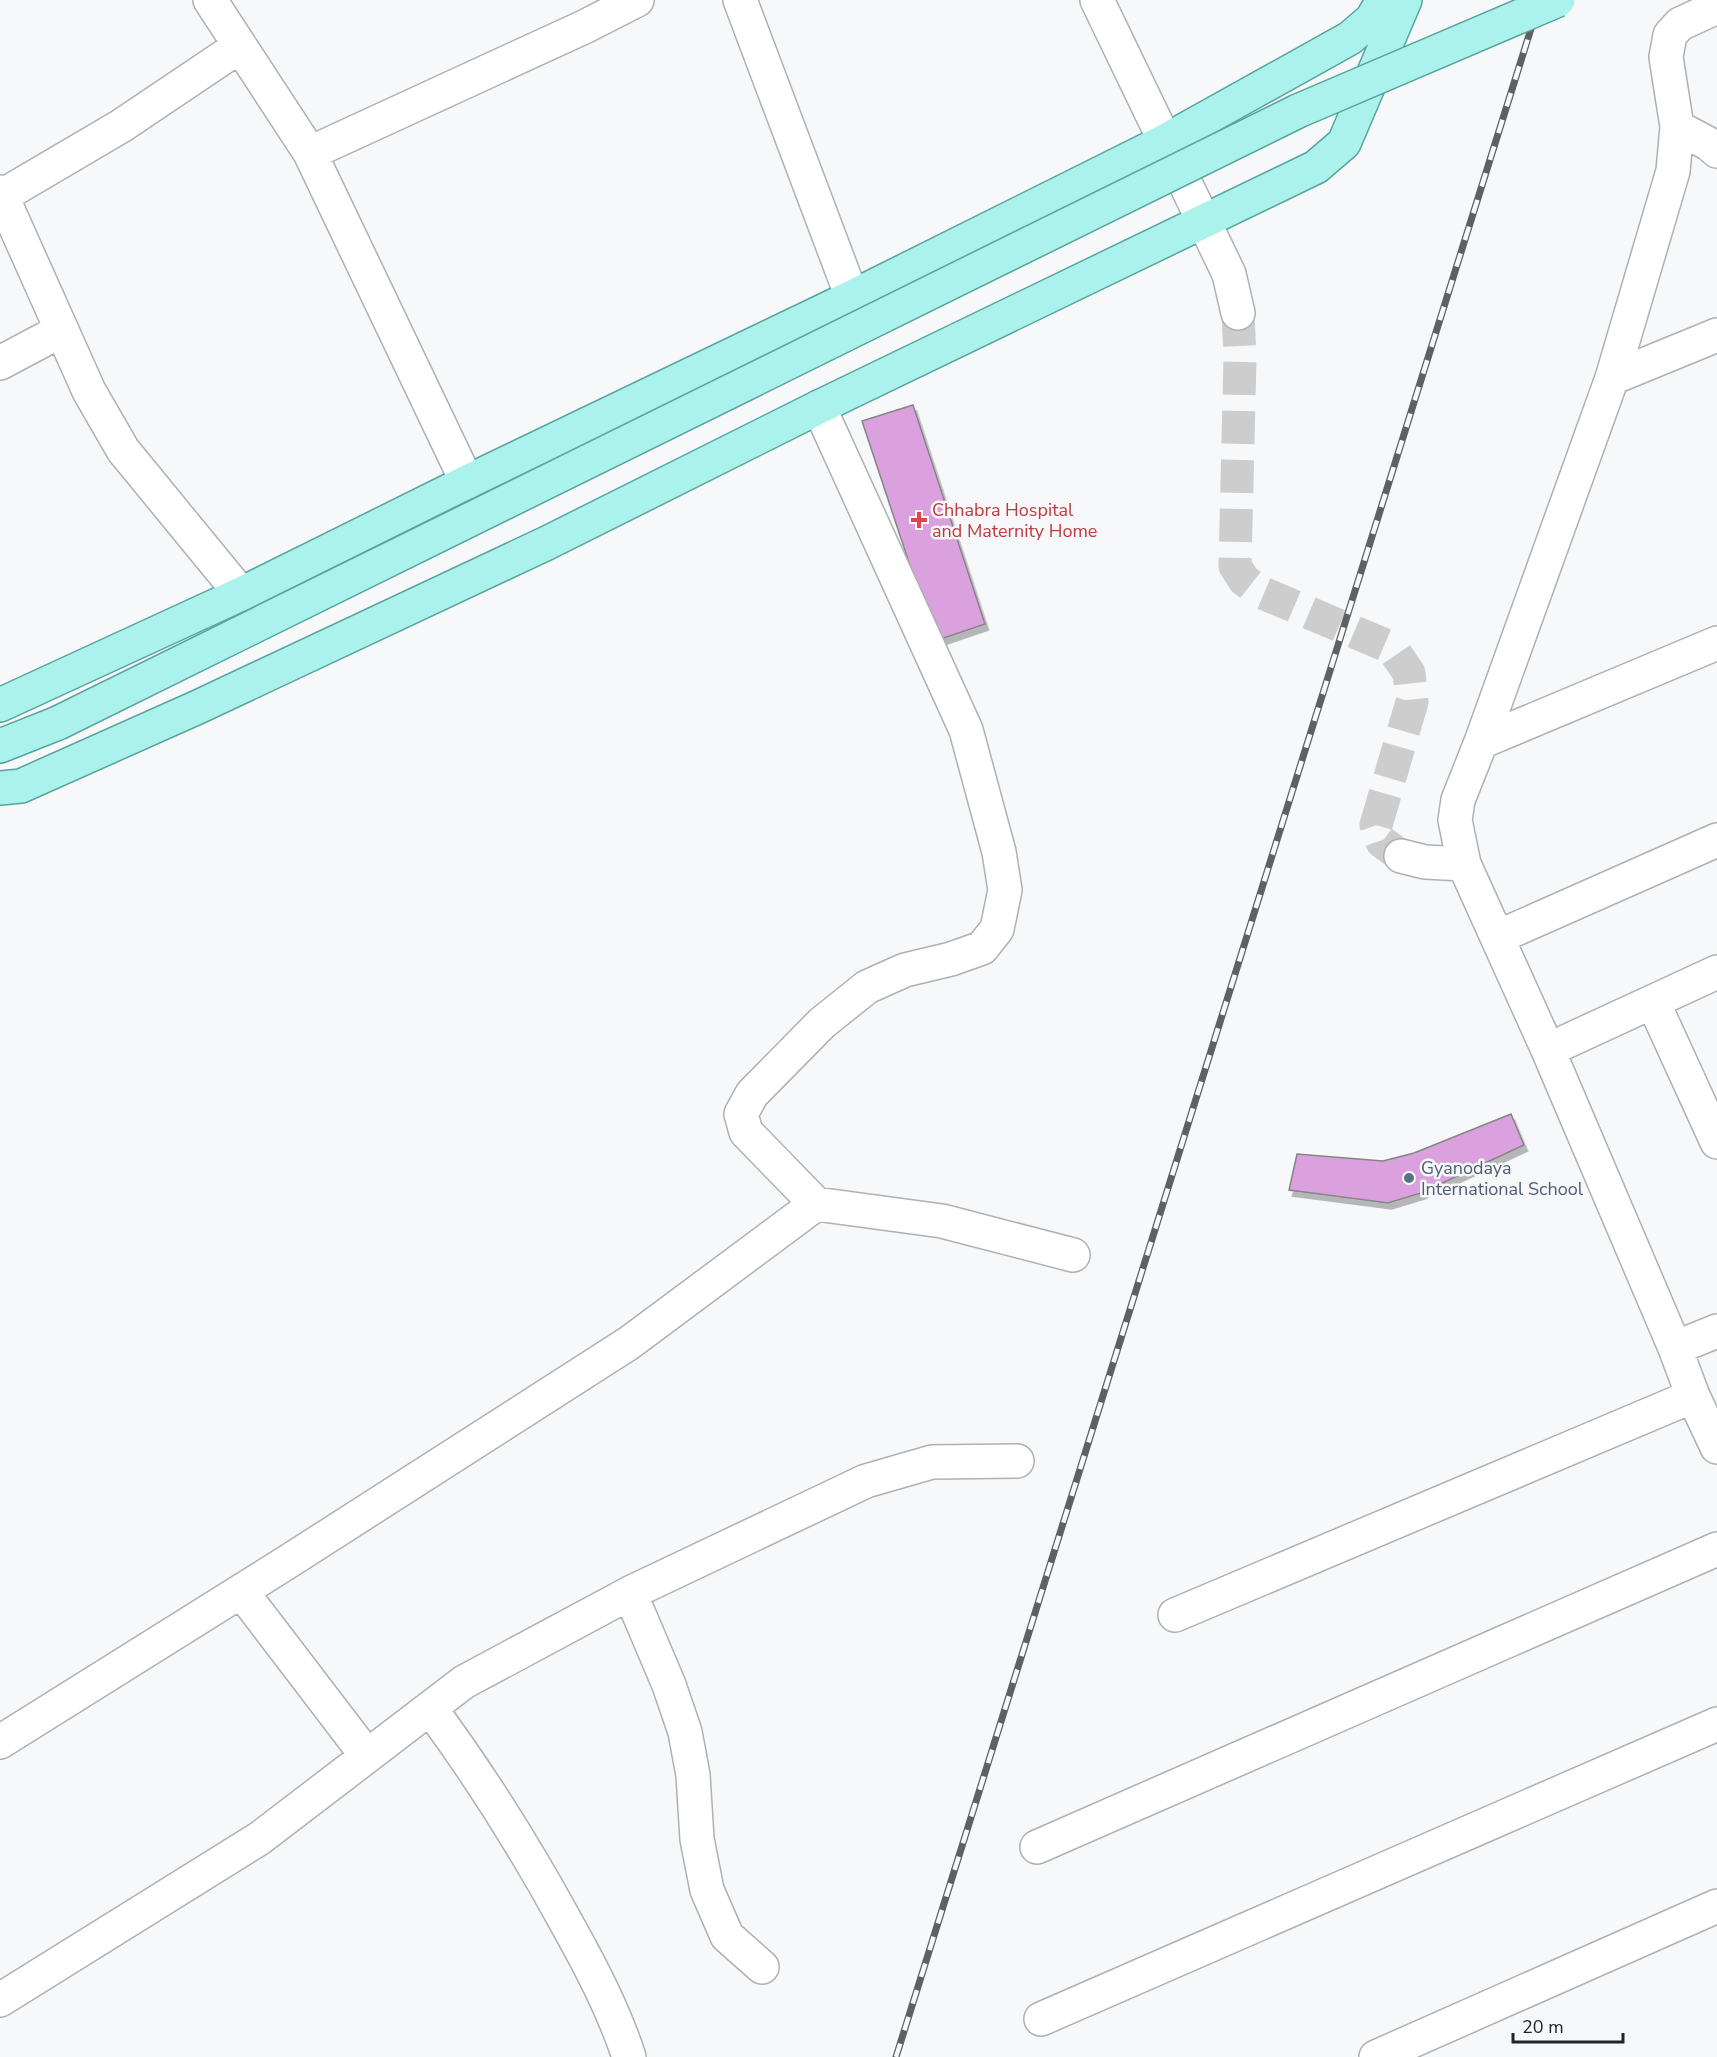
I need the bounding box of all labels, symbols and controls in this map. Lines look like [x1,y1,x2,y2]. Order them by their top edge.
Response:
place label: Chhabra Hospital and Maternity Home [932,498,1097,543]
marker: Chhabra Hospital and Maternity Home [910,511,928,529]
place label: Gyanodaya International School [1421,1156,1584,1201]
marker: Gyanodaya International School [1402,1171,1416,1185]
scale bar [1513,2006,1622,2044]
text: 20 m [1522,2015,1564,2039]

